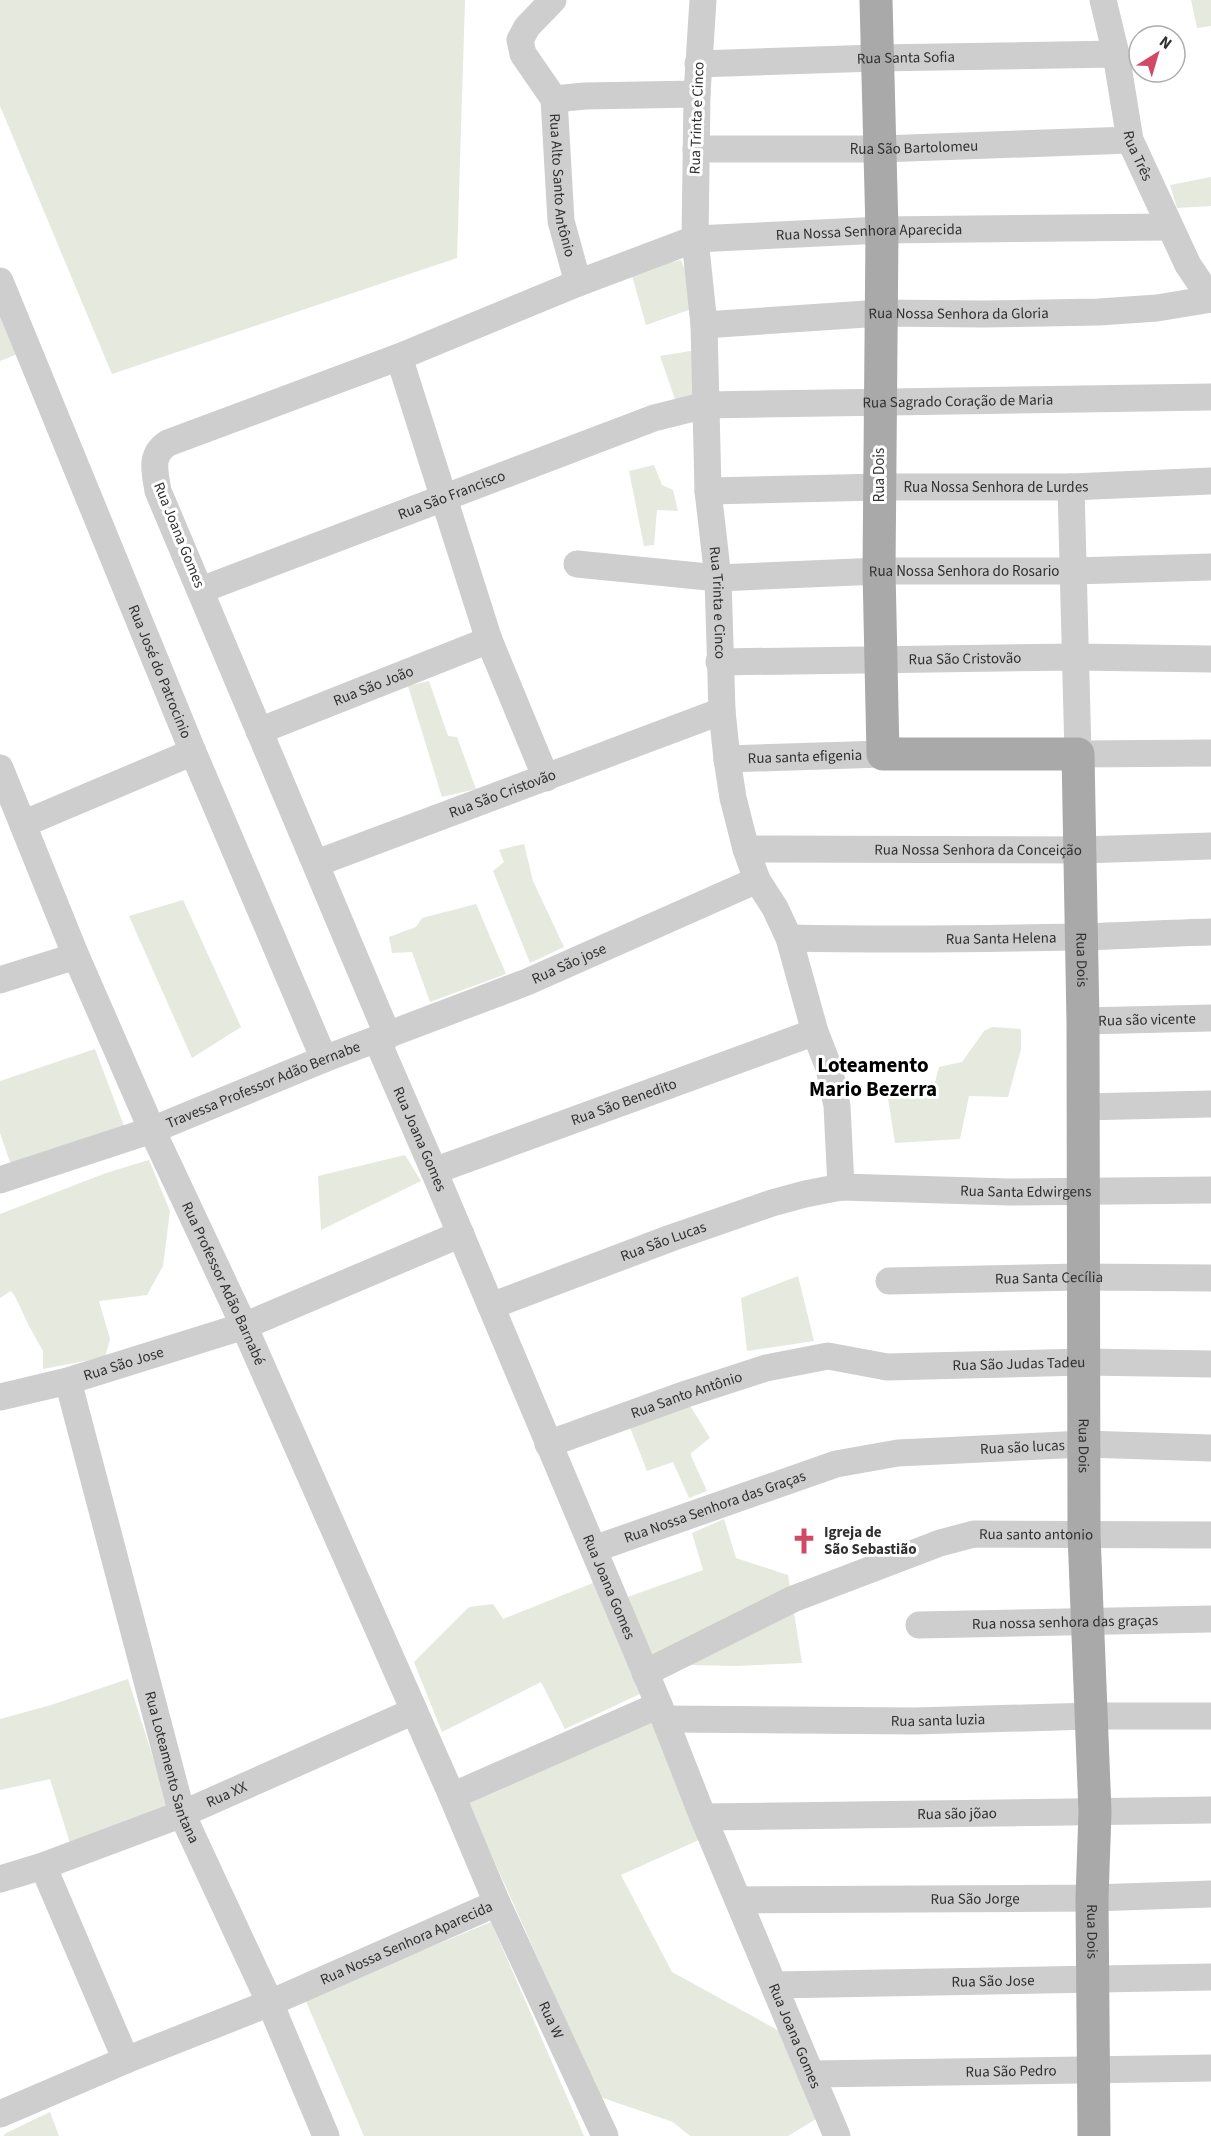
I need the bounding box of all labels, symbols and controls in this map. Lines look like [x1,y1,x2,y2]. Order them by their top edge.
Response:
north arrow [1127,24,1187,84]
text: N [1155,31,1176,55]
street label: Rua Santa Sofia [856,46,955,69]
street label: Rua Trinta e Cinco [685,61,709,175]
street label: Rua Alto Santo Antônio [544,113,581,259]
street label: Rua Três [1118,129,1158,184]
street label: Rua São Bartolomeu [850,135,979,160]
street label: Rua Nossa Senhora Aparecida [775,219,962,246]
street label: Rua Nossa Senhora da Gloria [868,302,1049,325]
street label: Rua Sagrado Coração de Maria [862,389,1053,413]
street label: Rua Dois [869,448,890,502]
street label: Rua São Francisco [395,465,508,525]
street label: Rua Nossa Senhora de Lurdes [903,476,1089,498]
street label: Rua Joana Gomes [148,479,210,591]
street label: Rua Trinta e Cinco [704,545,731,659]
street label: Rua Nossa Senhora do Rosario [868,561,1059,582]
street label: Rua José do Patrocinio [123,601,197,742]
street label: Rua São Cristovão [908,647,1022,670]
street label: Rua São João [330,660,417,711]
street label: Rua santa efigenia [747,744,863,769]
street label: Rua São Cristovão [446,764,559,823]
street label: Rua Nossa Senhora da Conceição [874,839,1082,861]
street label: Rua Santa Helena [946,927,1057,949]
street label: Rua Dois [1071,932,1093,987]
street label: Rua São jose [528,938,610,989]
street label: Rua são vicente [1098,1008,1196,1031]
street label: Travessa Professor Adão Bernabe [163,1036,363,1134]
district label: Loteamento Mario Bezerra [809,1050,937,1104]
street label: Rua São Benedito [568,1073,680,1131]
street label: Rua Joana Gomes [388,1083,452,1195]
street label: Rua Santa Edwirgens [960,1180,1092,1203]
street label: Rua Professor Adão Barnabé [177,1198,271,1368]
street label: Rua São Lucas [617,1216,709,1267]
street label: Rua Santa Cecília [995,1266,1103,1289]
street label: Rua São Jose [81,1341,166,1386]
street label: Rua São Judas Tadeu [952,1351,1086,1376]
street label: Rua Santo Antônio [628,1366,745,1424]
street label: Rua Dois [1073,1418,1094,1473]
street label: Rua são lucas [979,1434,1065,1460]
street label: Rua Nossa Senhora das Graças [621,1465,808,1548]
place label: Igreja de São Sebastião [824,1522,916,1560]
street label: Rua santo antonio [979,1524,1093,1545]
church icon: Igreja de São Sebastião [789,1526,819,1556]
street label: Rua Joana Gomes [578,1531,641,1643]
street label: Rua nossa senhora das graças [972,1610,1158,1634]
street label: Rua Loteamento Santana [140,1689,205,1847]
street label: Rua santa luzia [891,1709,985,1732]
street label: Rua XX [203,1776,251,1813]
street label: Rua são jõao [917,1802,997,1825]
street label: Rua São Jorge [930,1888,1020,1909]
street label: Rua Nossa Senhora Aparecida [317,1896,496,1990]
street label: Rua Dois [1082,1904,1103,1959]
street label: Rua São Jose [951,1970,1035,1992]
street label: Rua Joana Gomes [763,1980,826,2092]
street label: Rua W [533,1998,569,2042]
street label: Rua São Pedro [965,2060,1057,2082]

